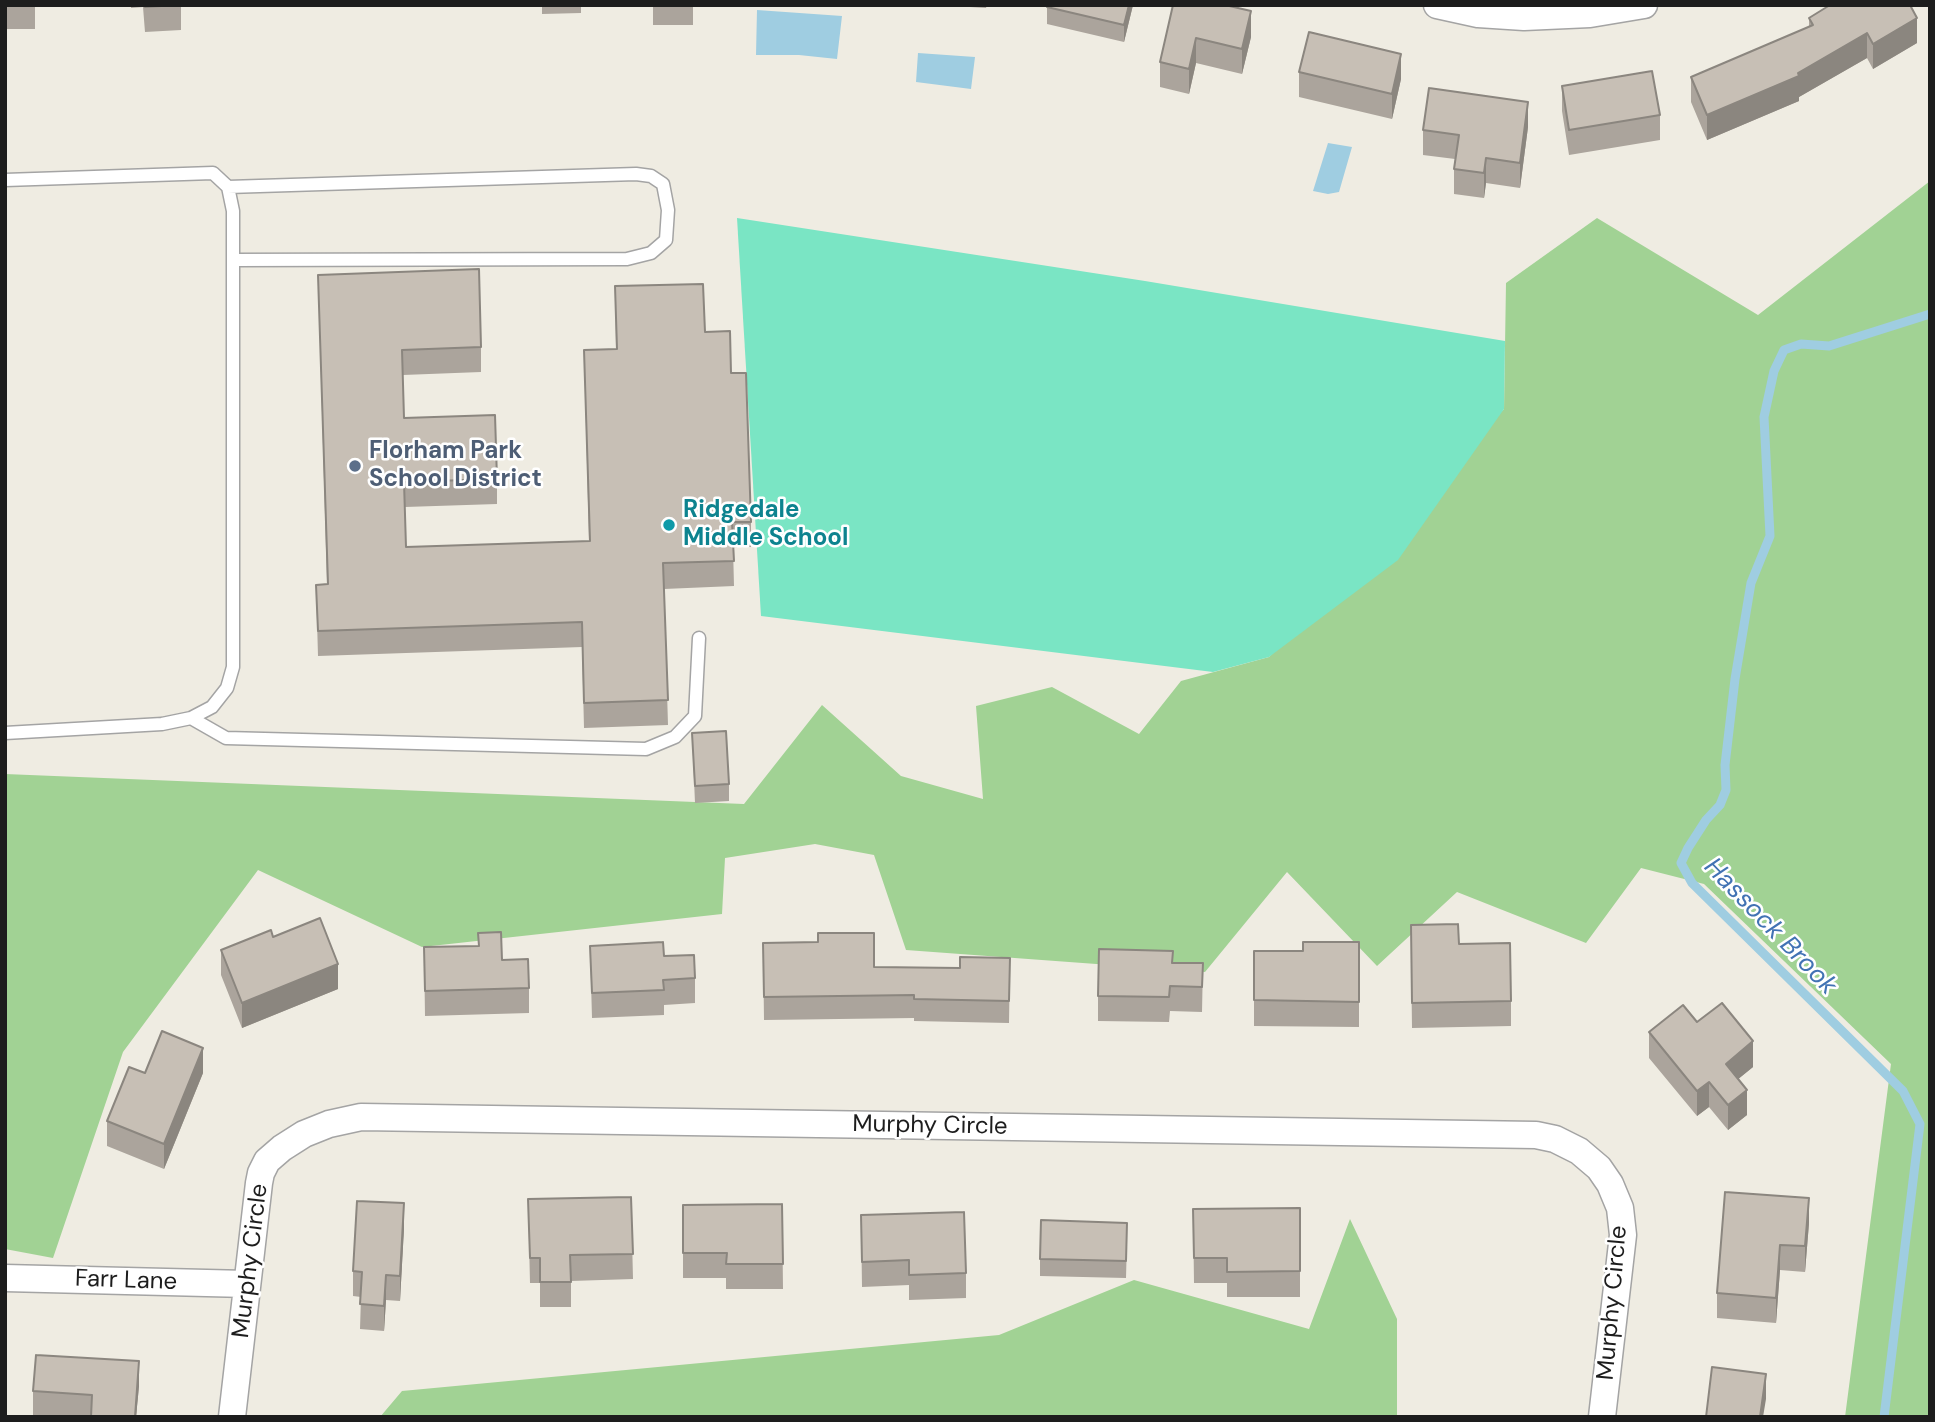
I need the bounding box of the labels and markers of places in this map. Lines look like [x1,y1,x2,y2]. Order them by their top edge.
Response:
place label: Florham Park School District [369,438,542,494]
marker: Florham Park School District [347,458,363,474]
place label: Ridgedale Middle School [683,497,848,553]
marker: Ridgedale Middle School [661,517,677,533]

